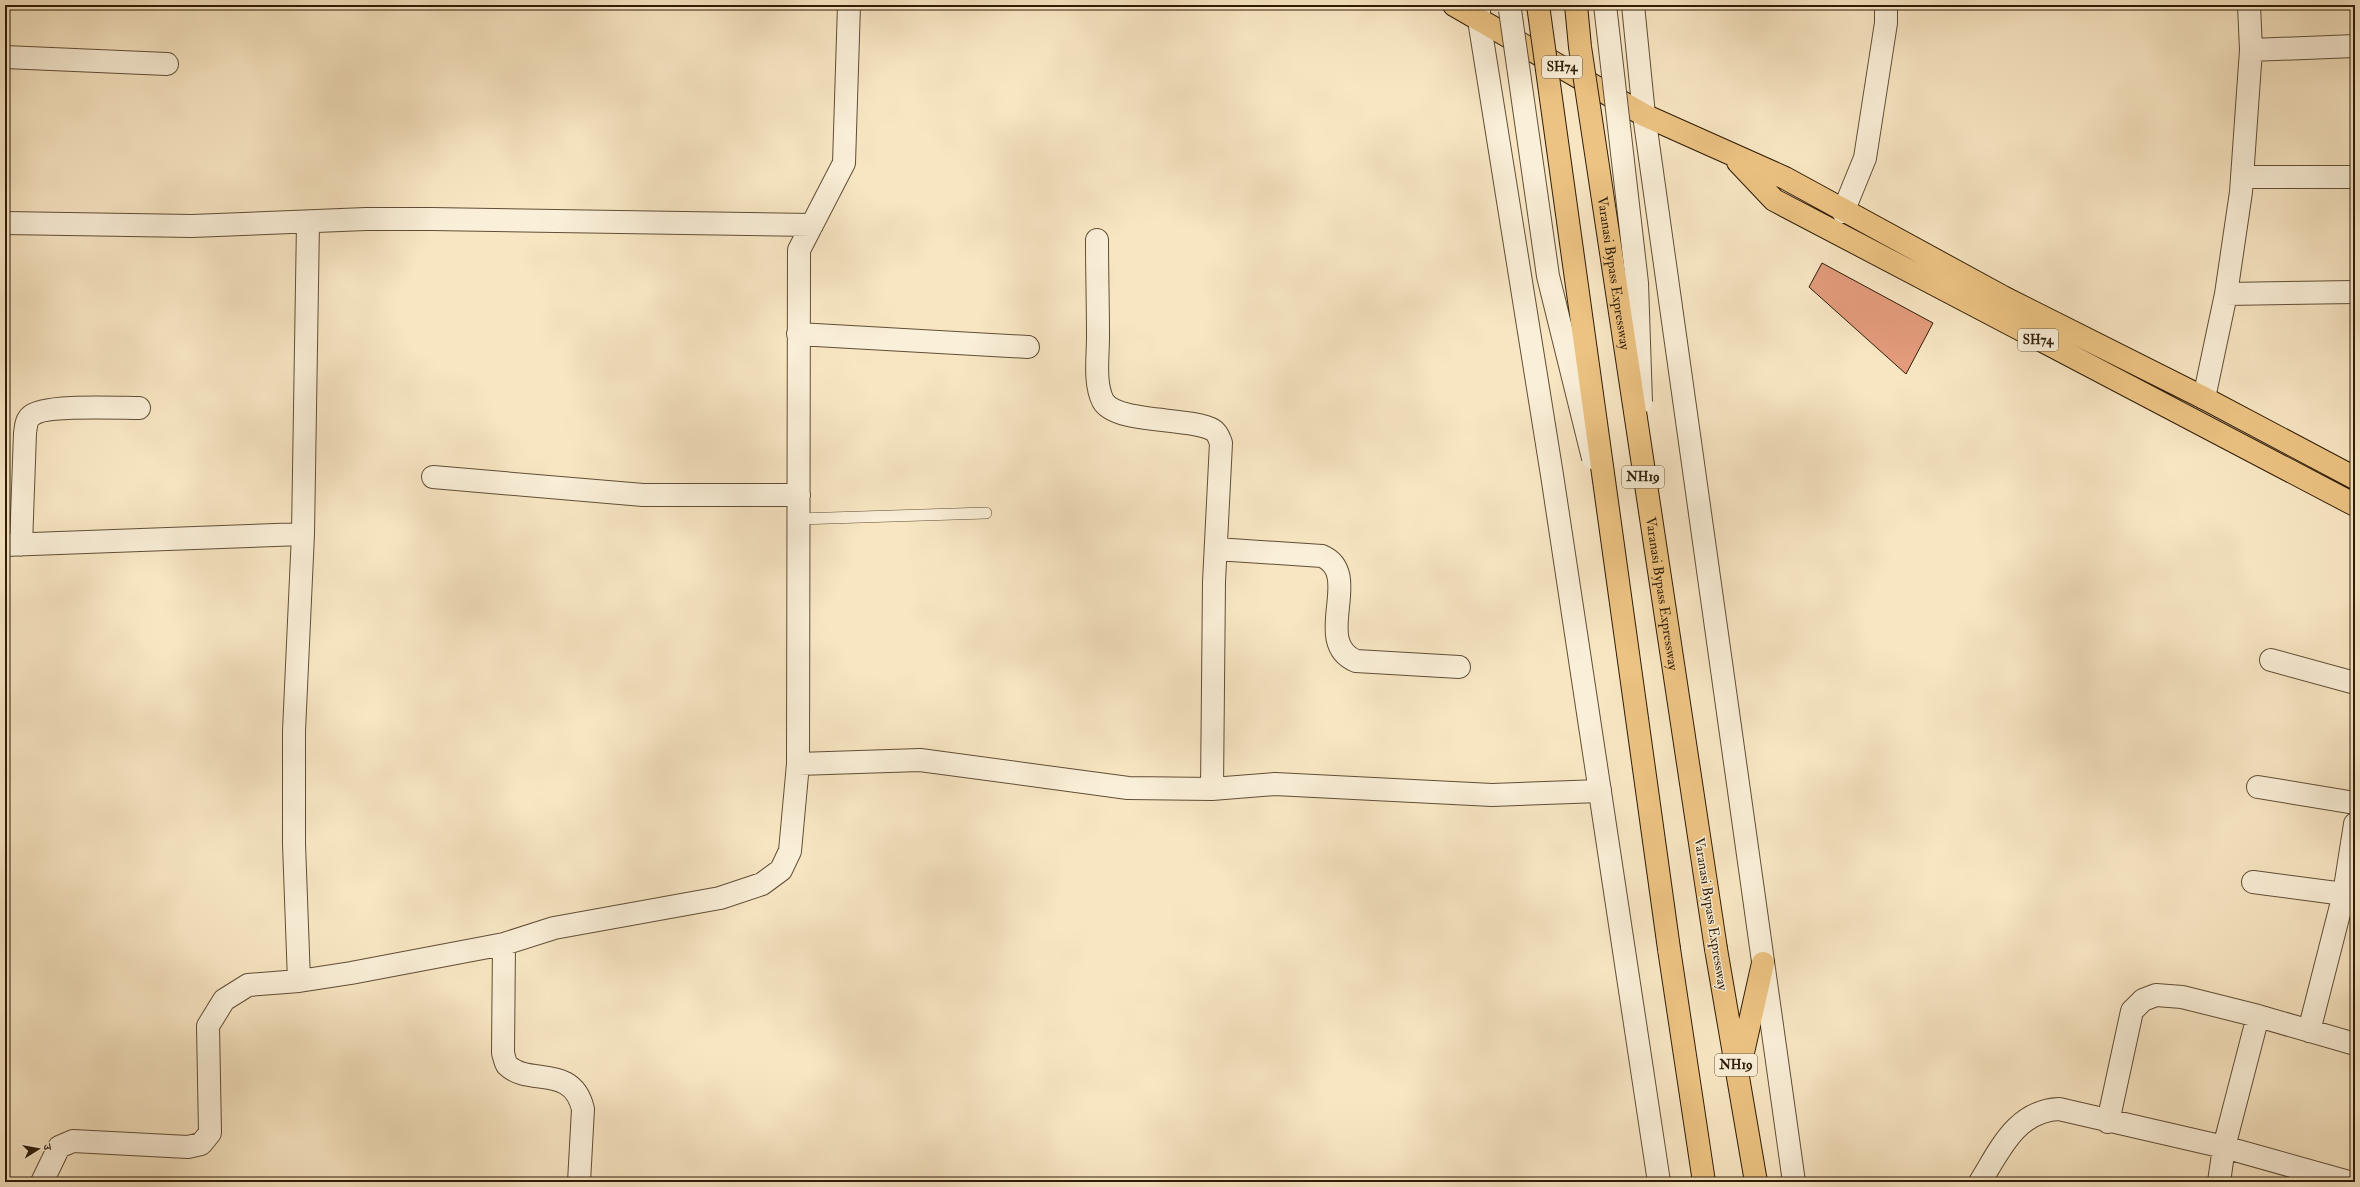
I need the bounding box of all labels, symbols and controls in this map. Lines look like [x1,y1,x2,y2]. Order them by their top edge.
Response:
road number: SH74 [1542,56,1582,78]
street label: Varanasi Bypass Expressway [1594,195,1634,352]
road number: SH74 [2018,329,2058,351]
road number: NH19 [1622,466,1664,488]
street label: Varanasi Bypass Expressway [1642,516,1683,673]
street label: Varanasi Bypass Expressway [1690,836,1732,993]
road number: NH19 [1715,1054,1757,1076]
north arrow [18,1129,58,1169]
text: उ [40,1142,55,1153]

